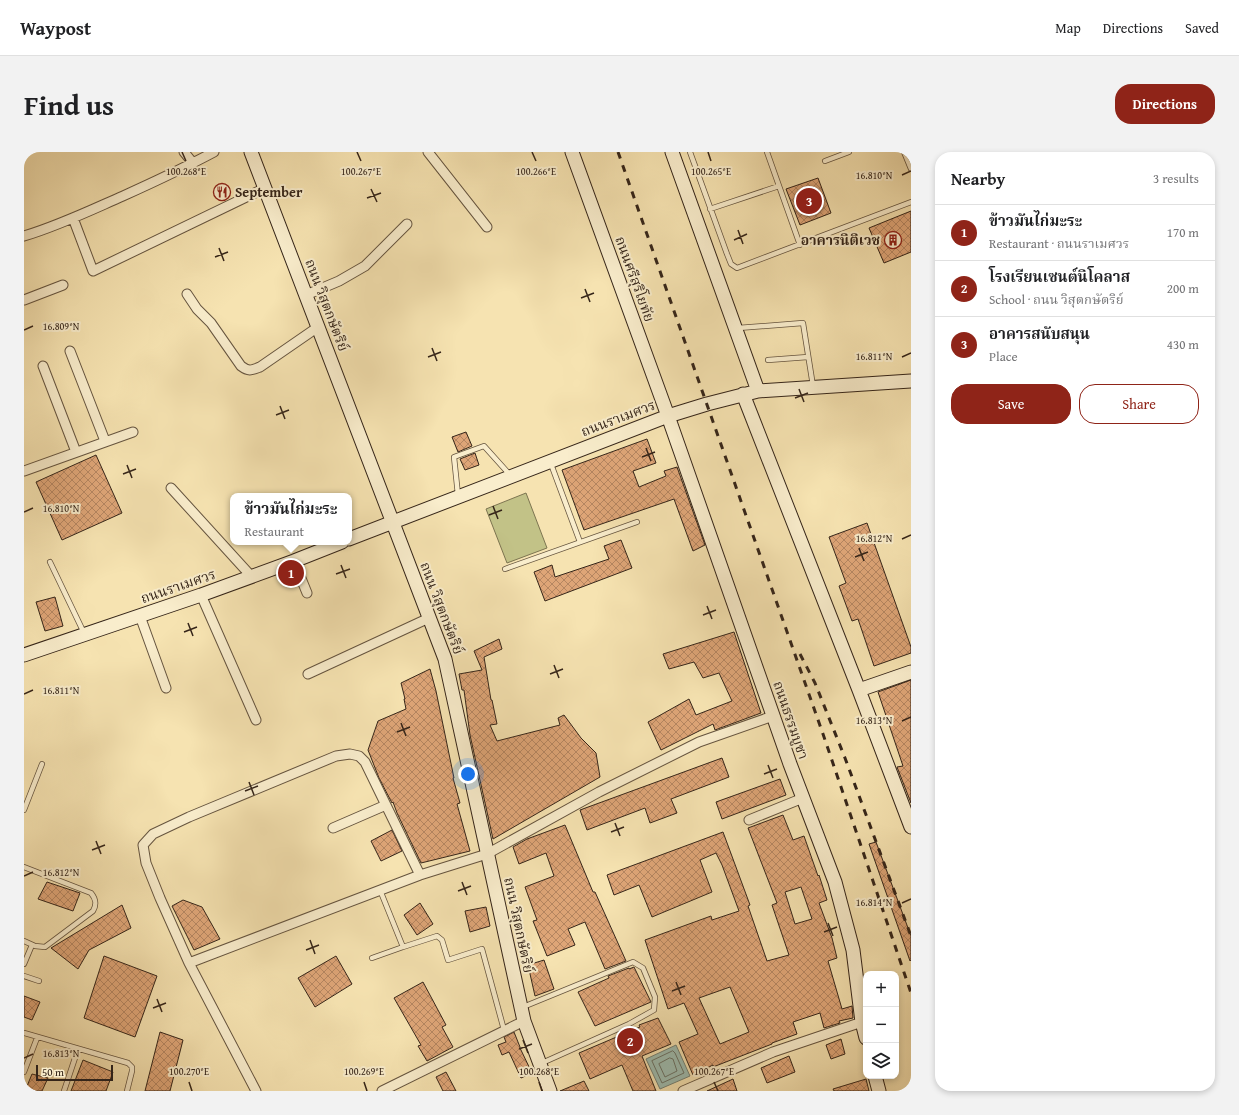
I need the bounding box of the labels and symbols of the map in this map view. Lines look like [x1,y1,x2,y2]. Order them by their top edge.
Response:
text: 100.268°E [166,164,206,179]
text: 100.267°E [341,164,381,179]
text: 100.266°E [516,164,556,179]
text: 100.265°E [691,164,731,179]
text: 16.810°N [856,168,893,183]
restaurant icon: September [212,182,232,202]
place label: September [235,182,303,202]
pin: 3 [796,186,822,216]
place label: อาคารนิติเวช [801,230,881,250]
building icon: อาคารนิติเวช [883,230,903,250]
street label: ถนนศรีสุริโยทัย [610,233,660,325]
street label: ถนน วิสุตกษัตริย์ [300,256,354,354]
text: 16.809°N [43,319,80,334]
text: 16.811°N [856,349,893,364]
street label: ถนนราเมศวร [578,395,658,441]
text: 16.810°N [43,501,80,516]
text: 16.812°N [856,531,893,546]
pin: 1 [278,558,304,588]
street label: ถนน วิสุตกษัตริย์ [415,559,469,657]
street label: ถนนราเมศวร [138,564,218,608]
street label: ถนนธรรมบูชา [768,678,814,762]
text: 16.811°N [43,683,80,698]
text: 16.813°N [856,713,893,728]
your location [458,764,478,784]
text: 16.812°N [43,865,80,880]
street label: ถนน วิสุตกษัตริย์ [499,875,539,975]
text: 16.814°N [856,895,893,910]
pin: 2 [617,1026,643,1056]
text: 16.813°N [43,1046,80,1061]
scale bar [36,1063,113,1082]
text: 100.270°E [169,1064,209,1079]
text: 100.269°E [344,1064,384,1079]
text: 100.268°E [519,1064,559,1079]
text: 100.267°E [694,1064,734,1079]

